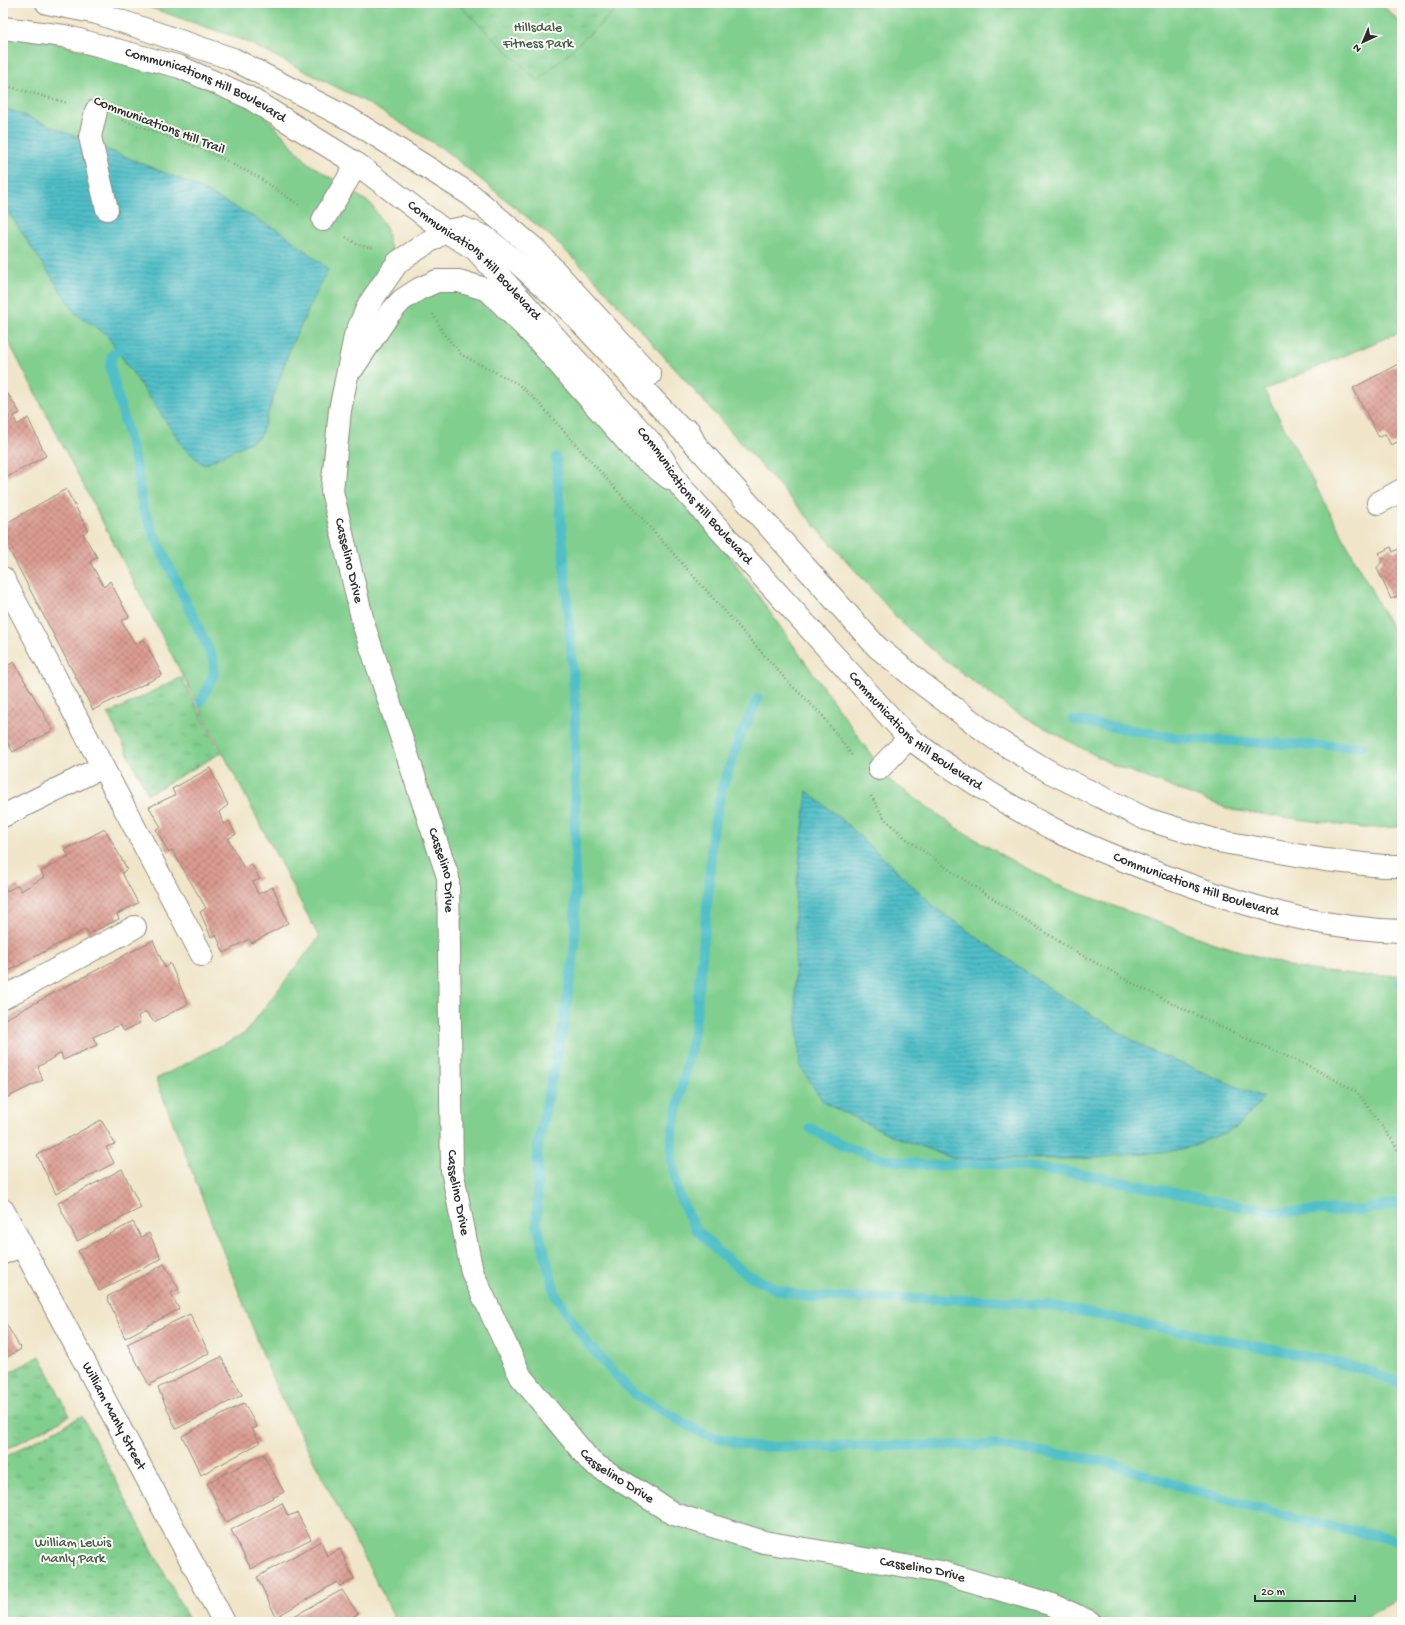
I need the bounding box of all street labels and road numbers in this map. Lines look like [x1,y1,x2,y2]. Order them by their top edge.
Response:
street label: Communications Hill Boulevard [123,44,291,128]
street label: Communications Hill Trail [91,93,227,159]
street label: Communications Hill Boulevard [404,197,545,325]
street label: Communications Hill Boulevard [633,424,757,570]
street label: Casselino Drive [330,516,367,606]
street label: Communications Hill Boulevard [844,668,987,795]
street label: Casselino Drive [424,826,457,913]
street label: Communications Hill Boulevard [1111,849,1282,921]
street label: Casselino Drive [443,1150,473,1238]
street label: William Manly Street [78,1359,150,1474]
street label: Casselino Drive [575,1446,658,1508]
street label: Casselino Drive [878,1553,968,1587]

